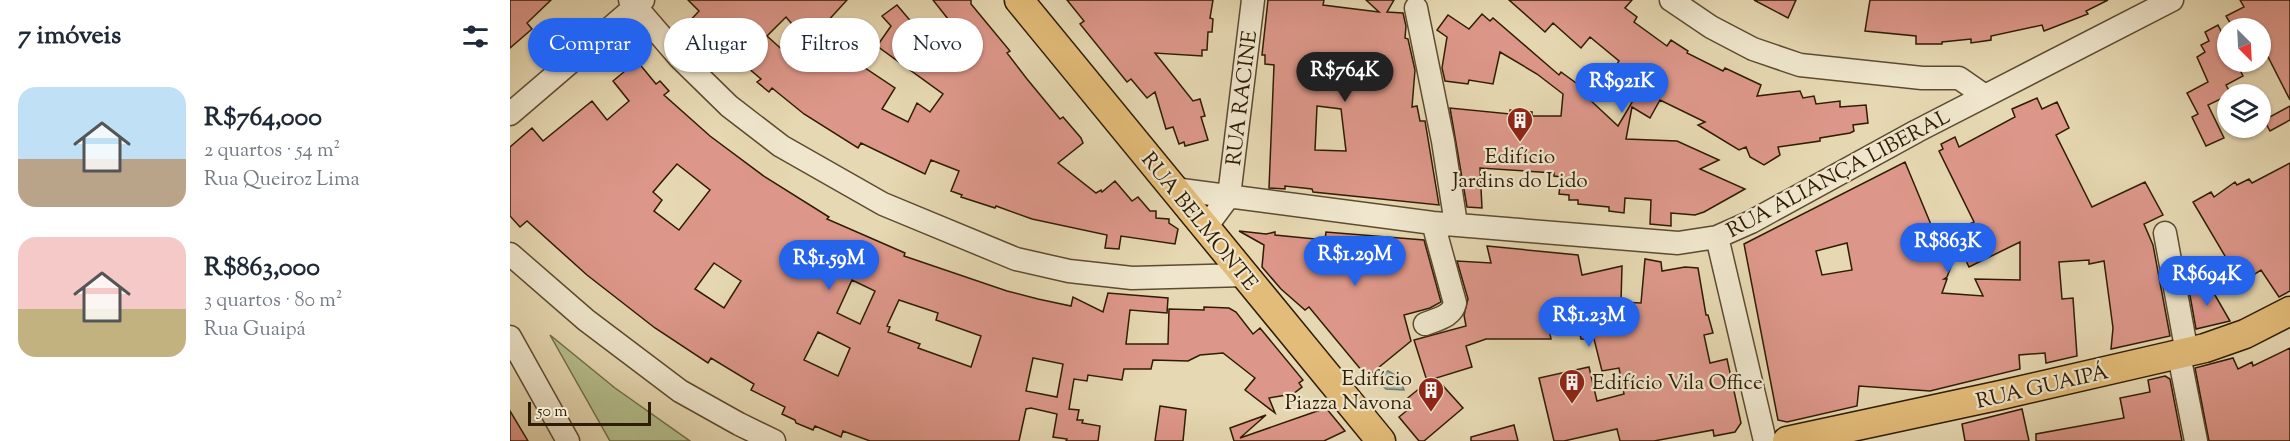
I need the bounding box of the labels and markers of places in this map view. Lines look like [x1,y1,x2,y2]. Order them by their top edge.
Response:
pin: R$764K [1296,52,1394,103]
pin: R$921K [1573,63,1671,114]
building icon: Edifício Jardins do Lido [1505,105,1535,143]
place label: Edifício Jardins do Lido [1451,143,1588,197]
pin: R$863K [1899,223,1997,274]
pin: R$1.29M [1300,236,1410,287]
pin: R$1.59M [774,240,884,291]
pin: R$694K [2158,256,2256,307]
pin: R$1.23M [1534,297,1644,348]
place label: Edifício Piazza Navona [1285,365,1412,419]
building icon: Edifício Vila Office [1557,367,1587,405]
place label: Edifício Vila Office [1592,369,1763,399]
building icon: Edifício Piazza Navona [1416,375,1446,413]

